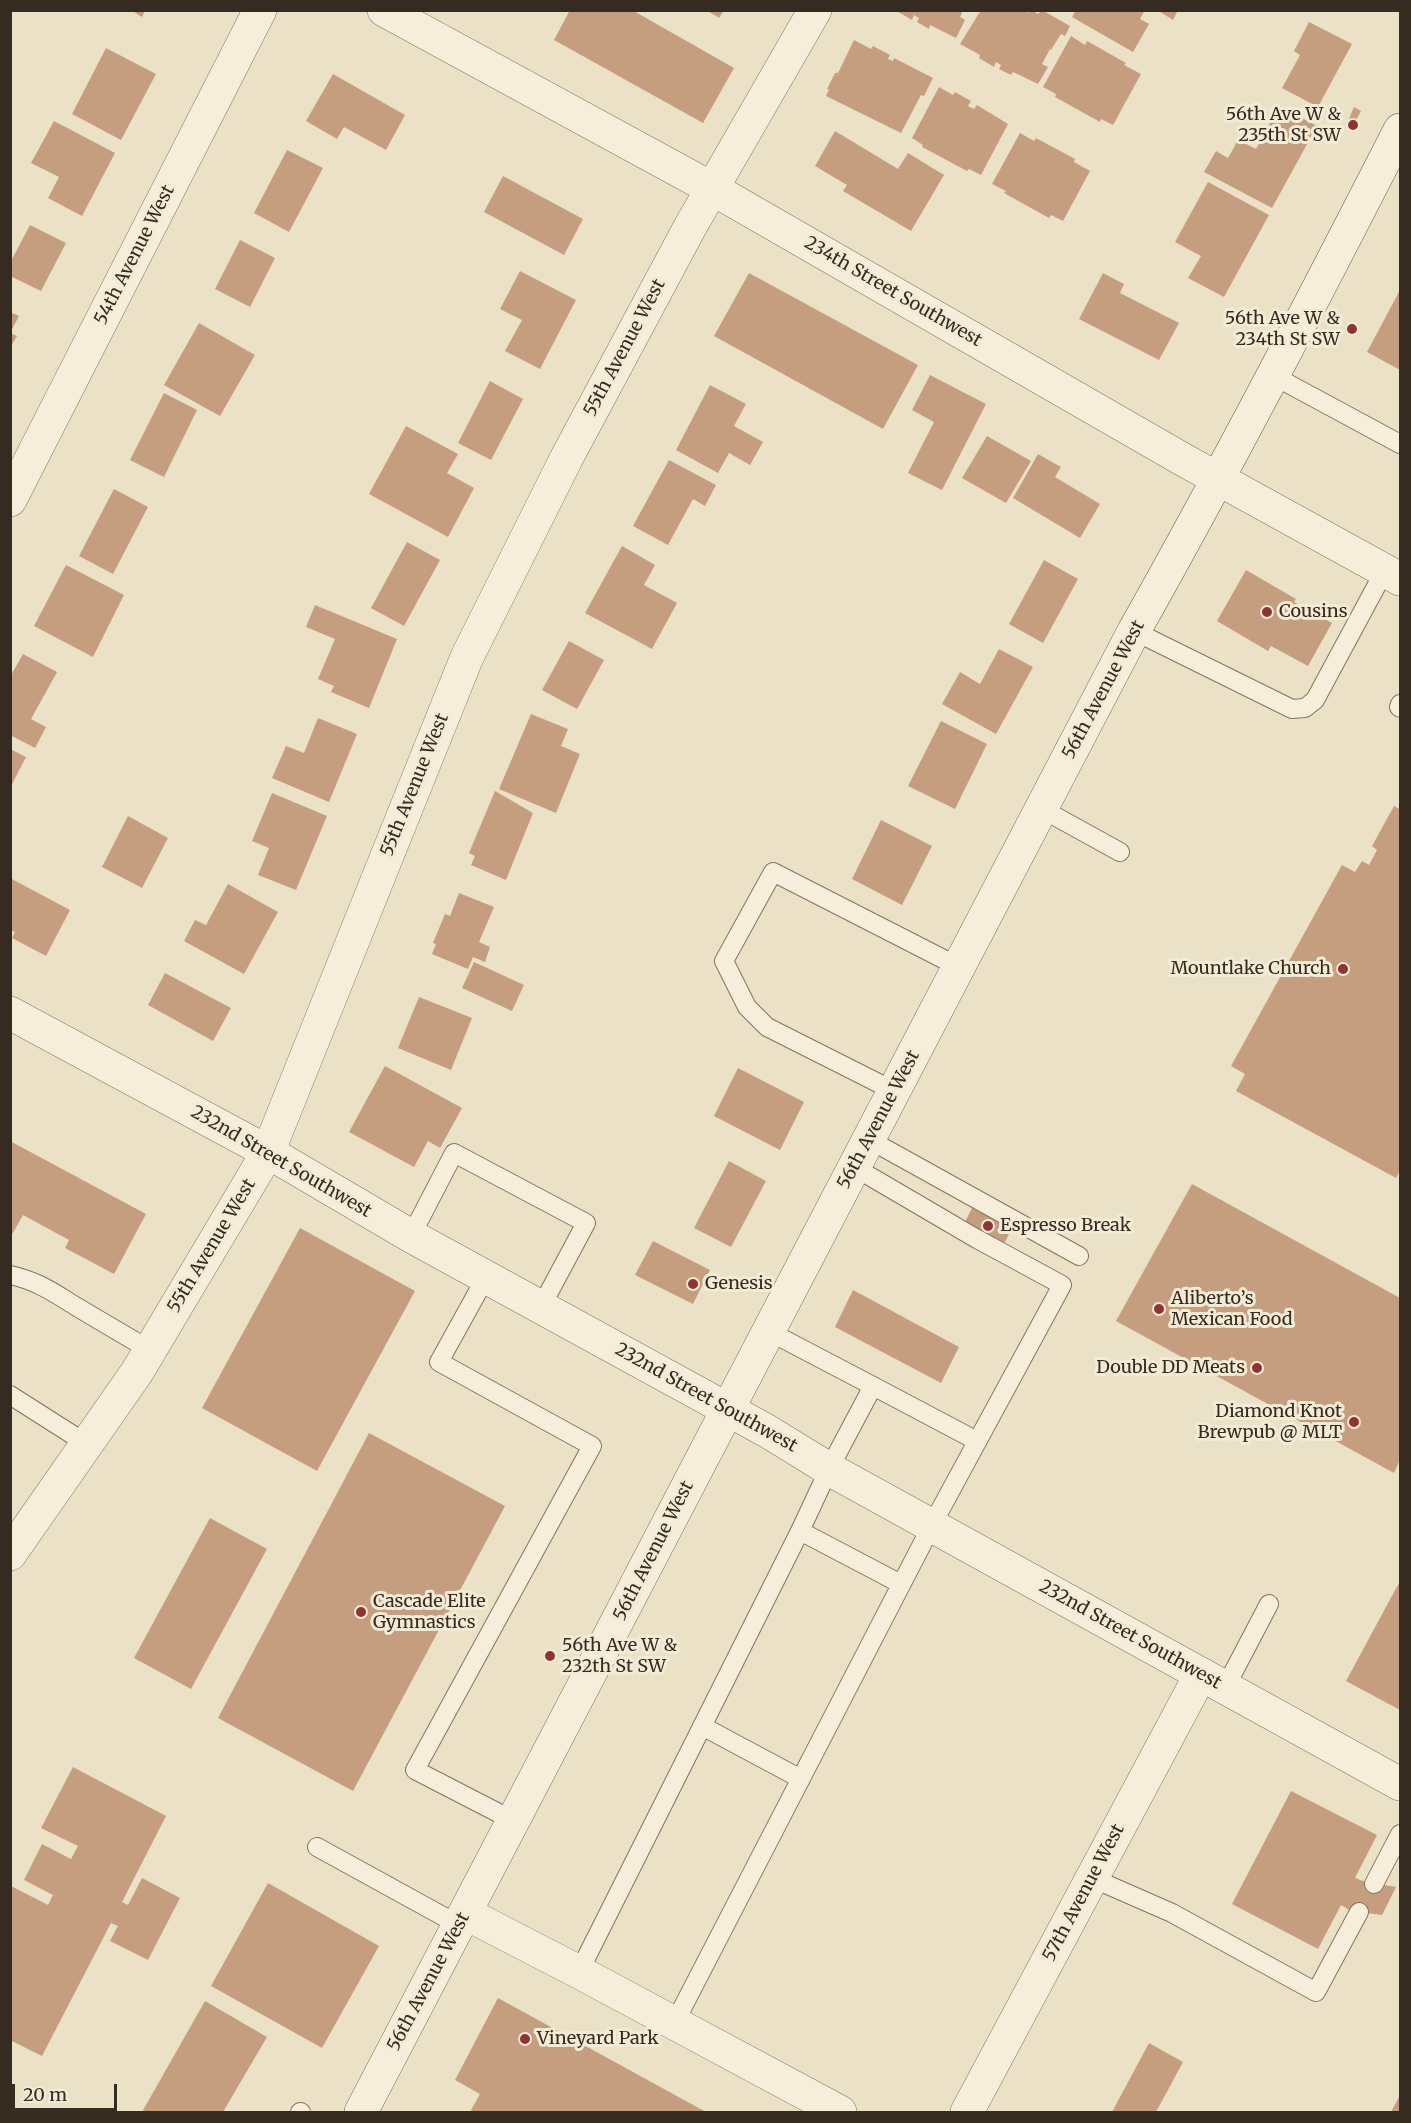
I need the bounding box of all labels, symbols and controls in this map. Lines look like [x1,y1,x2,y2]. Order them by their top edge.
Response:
place label: 56th Ave W & 235th St SW [1226,104,1341,146]
marker: 56th Ave W & 235th St SW [1346,118,1360,132]
street label: 54th Avenue West [90,181,180,329]
street label: 234th Street Southwest [800,232,986,352]
street label: 55th Avenue West [580,276,670,420]
place label: 56th Ave W & 234th St SW [1225,308,1340,350]
marker: 56th Ave W & 234th St SW [1345,322,1359,336]
place label: Cousins [1279,601,1348,623]
marker: Cousins [1260,605,1274,619]
street label: 56th Avenue West [1058,617,1150,763]
street label: 55th Avenue West [376,710,454,860]
place label: Mountlake Church [1170,958,1331,980]
marker: Mountlake Church [1336,962,1350,976]
street label: 56th Avenue West [833,1047,925,1193]
street label: 232nd Street Southwest [187,1101,375,1223]
street label: 55th Avenue West [163,1175,261,1317]
place label: Espresso Break [1000,1215,1131,1237]
marker: Espresso Break [981,1219,995,1233]
place label: Genesis [705,1273,773,1295]
marker: Genesis [686,1277,700,1291]
place label: Aliberto’s Mexican Food [1171,1288,1293,1330]
marker: Aliberto’s Mexican Food [1152,1302,1166,1316]
street label: 232nd Street Southwest [611,1339,801,1457]
place label: Double DD Meats [1096,1357,1245,1379]
marker: Double DD Meats [1250,1361,1264,1375]
place label: Diamond Knot Brewpub @ MLT [1197,1401,1342,1444]
marker: Diamond Knot Brewpub @ MLT [1347,1415,1361,1429]
street label: 56th Avenue West [609,1478,699,1624]
street label: 232nd Street Southwest [1035,1576,1225,1694]
place label: Cascade Elite Gymnastics [373,1591,486,1634]
marker: Cascade Elite Gymnastics [354,1605,368,1619]
place label: 56th Ave W & 232th St SW [562,1635,677,1678]
marker: 56th Ave W & 232th St SW [543,1649,557,1663]
street label: 57th Avenue West [1039,1820,1129,1966]
street label: 56th Avenue West [383,1909,475,2055]
place label: Vineyard Park [537,2028,659,2050]
marker: Vineyard Park [518,2032,532,2046]
scale bar [15,2072,120,2110]
text: 20 m [23,2083,67,2106]

